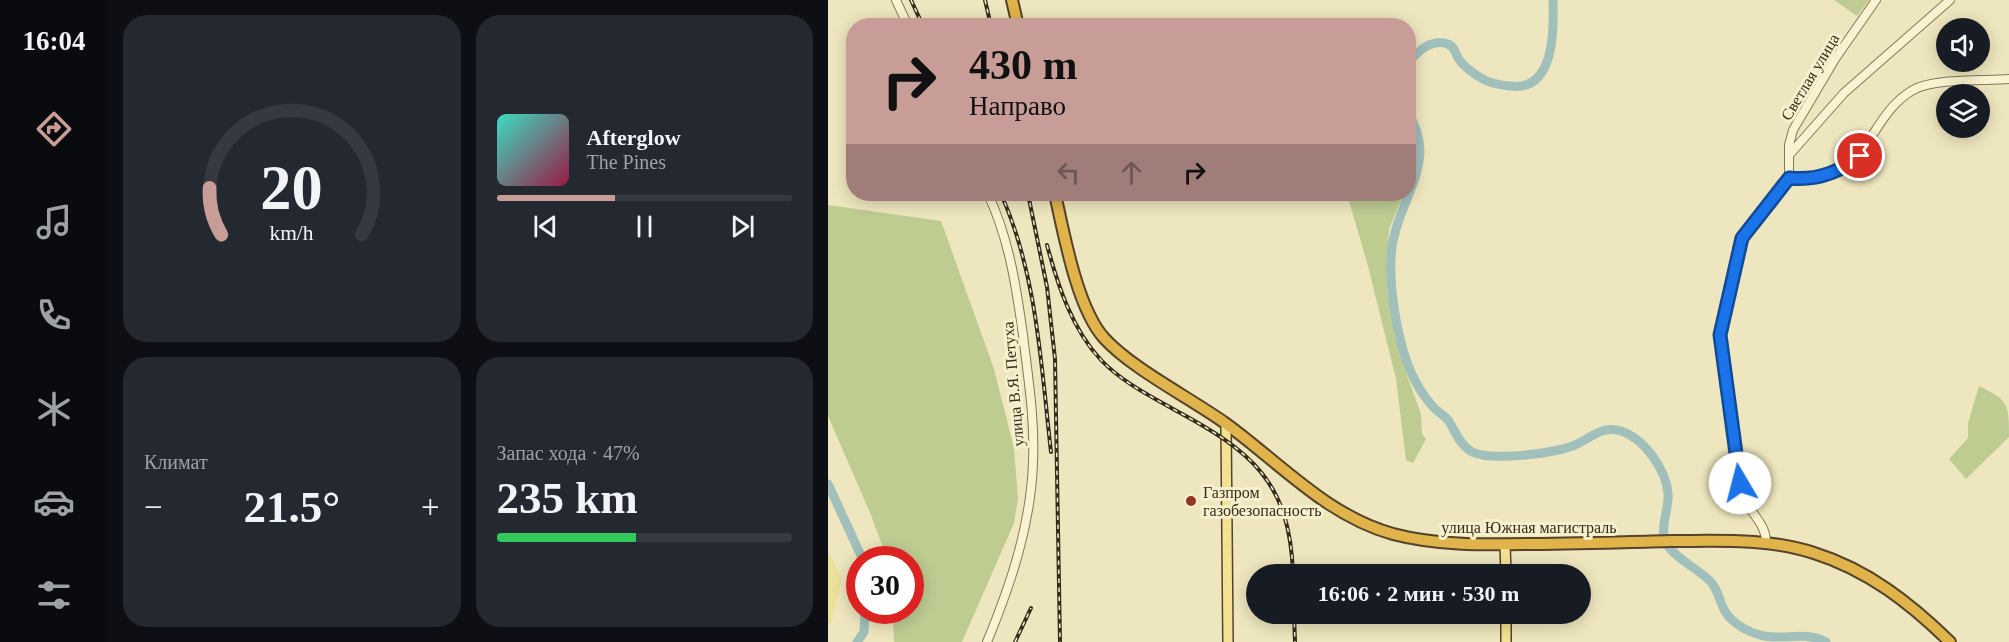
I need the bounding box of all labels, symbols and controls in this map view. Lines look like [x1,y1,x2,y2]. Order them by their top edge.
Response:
map controls [1936,18,1990,138]
button: sound [1936,18,1990,72]
text: 16:04 [23,26,86,56]
street label: Светлая улица [1778,31,1843,124]
icon: right [870,42,948,120]
text: 430 m [969,42,1078,88]
button: layers [1936,84,1990,138]
text: Направо [969,91,1066,121]
icon: directions [33,108,75,150]
text: Afterglow [587,125,681,150]
pin [1834,130,1885,181]
icon: arrive [1843,139,1876,172]
text: The Pines [587,151,666,173]
text: 20 [261,154,323,223]
icon: left [1052,156,1085,189]
icon: ahead [1115,156,1148,189]
icon: right [1178,156,1211,189]
icon: music [33,201,75,243]
icon: previous [529,210,562,243]
icon: pause [628,210,661,243]
icon: next [726,210,759,243]
text: km/h [270,222,314,246]
icon: phone [33,294,75,336]
street label: улица В.Я. Петуха [999,321,1028,447]
icon: climate [33,388,75,430]
text: Запас хода · 47% [497,442,640,464]
text: Климат [144,451,208,473]
position arrow [1708,451,1772,515]
text: 235 km [497,473,638,523]
icon: car [33,481,75,523]
text: 21.5° [243,482,340,532]
place label: Газпром газобезопасность [1203,484,1321,519]
text: − [144,489,163,525]
text: + [421,489,440,525]
marker: Газпром газобезопасность [1184,494,1198,508]
street label: улица Южная магистраль [1441,519,1617,537]
speed limit sign: 30 [846,546,924,624]
icon: filters [33,574,75,616]
text: 16:06 · 2 мин · 530 m [1318,581,1519,606]

